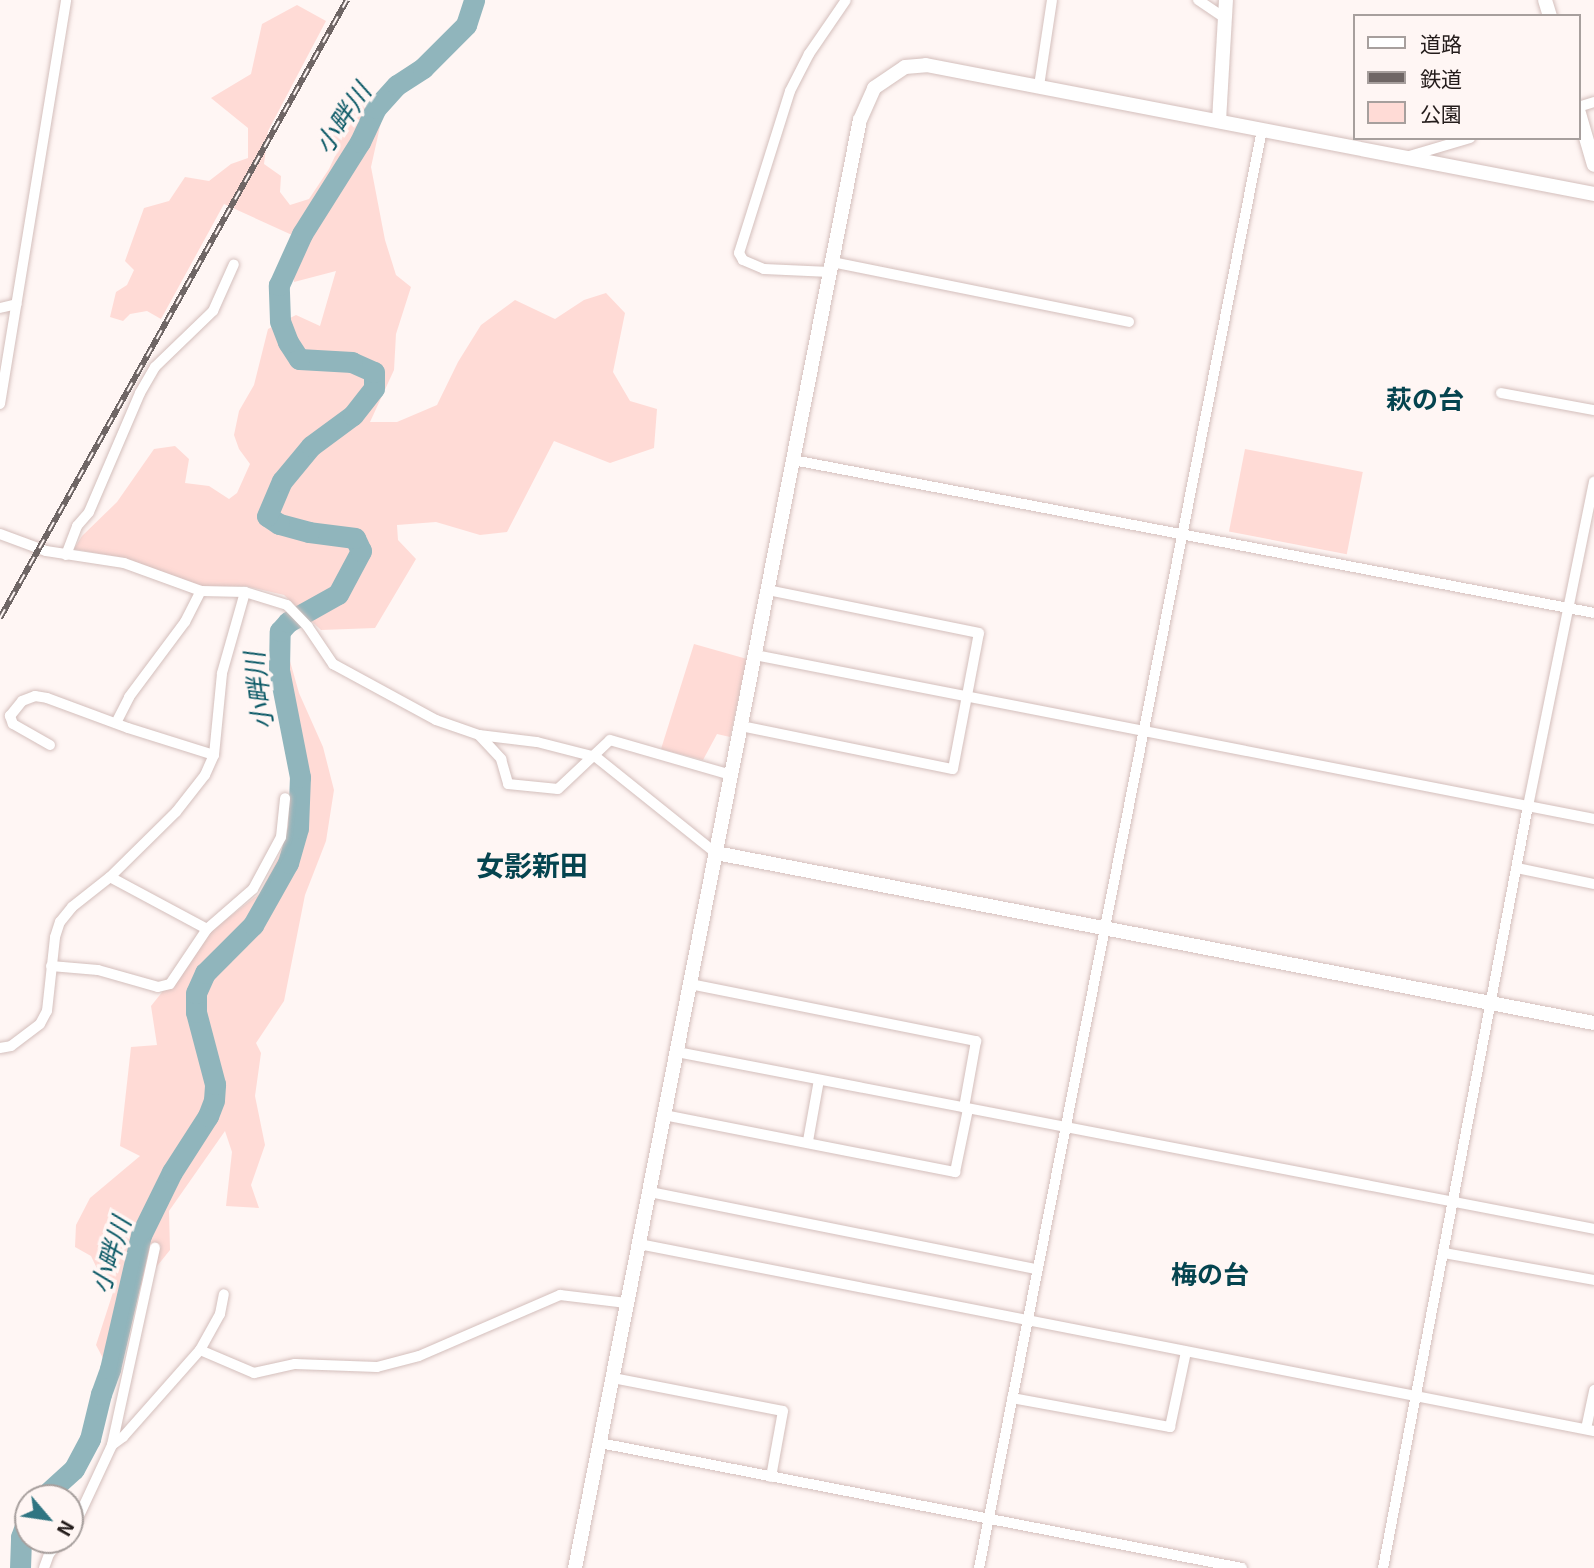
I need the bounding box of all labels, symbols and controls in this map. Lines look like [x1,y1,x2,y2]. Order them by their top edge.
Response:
legend [1352,14,1580,140]
text: 道路 [1420,31,1462,56]
text: 鉄道 [1420,66,1462,91]
water label: 小畔川 [307,77,377,159]
text: 公園 [1420,101,1462,126]
district label: 萩の台 [1386,383,1464,415]
water label: 小畔川 [238,650,278,732]
district label: 女影新田 [476,848,588,882]
water label: 小畔川 [84,1213,136,1297]
district label: 梅の台 [1171,1258,1249,1290]
north arrow [14,1484,84,1554]
text: N [53,1517,79,1540]

